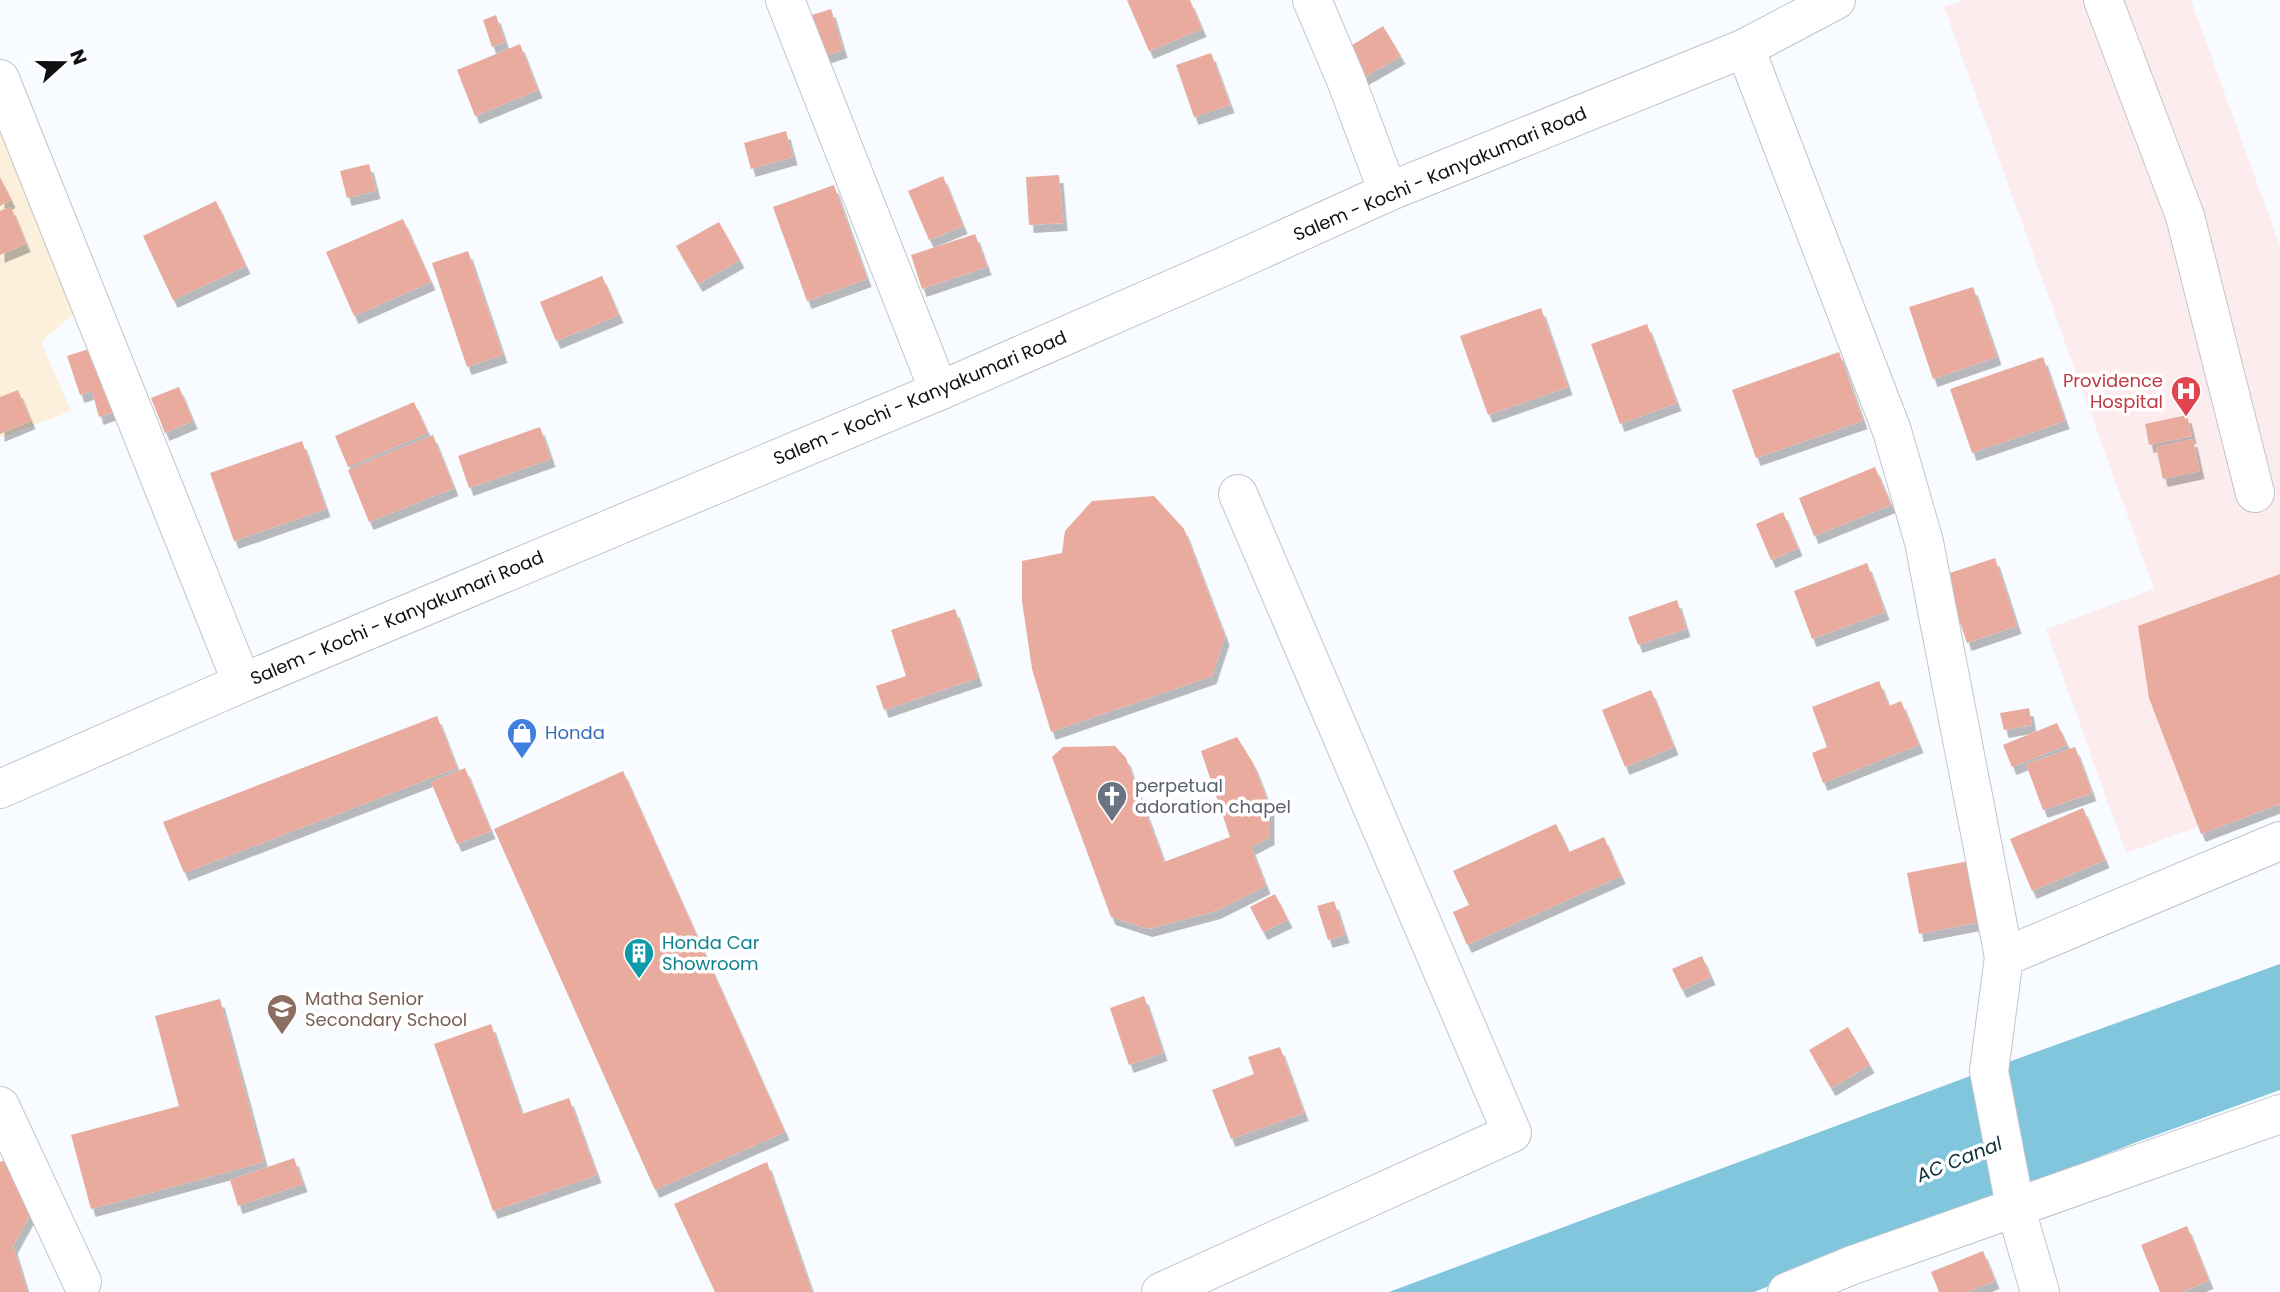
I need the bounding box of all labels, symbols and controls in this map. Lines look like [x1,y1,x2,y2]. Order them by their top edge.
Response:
north arrow [28,28,98,98]
text: N [63,46,94,69]
street label: Salem - Kochi - Kanyakumari Road [1289,100,1590,247]
street label: Salem - Kochi - Kanyakumari Road [769,324,1070,471]
place label: Providence Hospital [2063,368,2163,414]
hospital icon: Providence Hospital [2169,374,2203,418]
street label: Salem - Kochi - Kanyakumari Road [246,544,547,691]
shop icon: Honda [505,716,539,760]
place label: Honda [545,720,605,745]
place label: perpetual adoration chapel [1135,773,1291,819]
church icon: perpetual adoration chapel [1095,779,1129,823]
place label: Honda Car Showroom [662,930,760,976]
building icon: Honda Car Showroom [622,936,656,980]
place label: Matha Senior Secondary School [305,986,467,1032]
school or university icon: Matha Senior Secondary School [265,992,299,1036]
water label: AC Canal [1911,1130,2006,1189]

